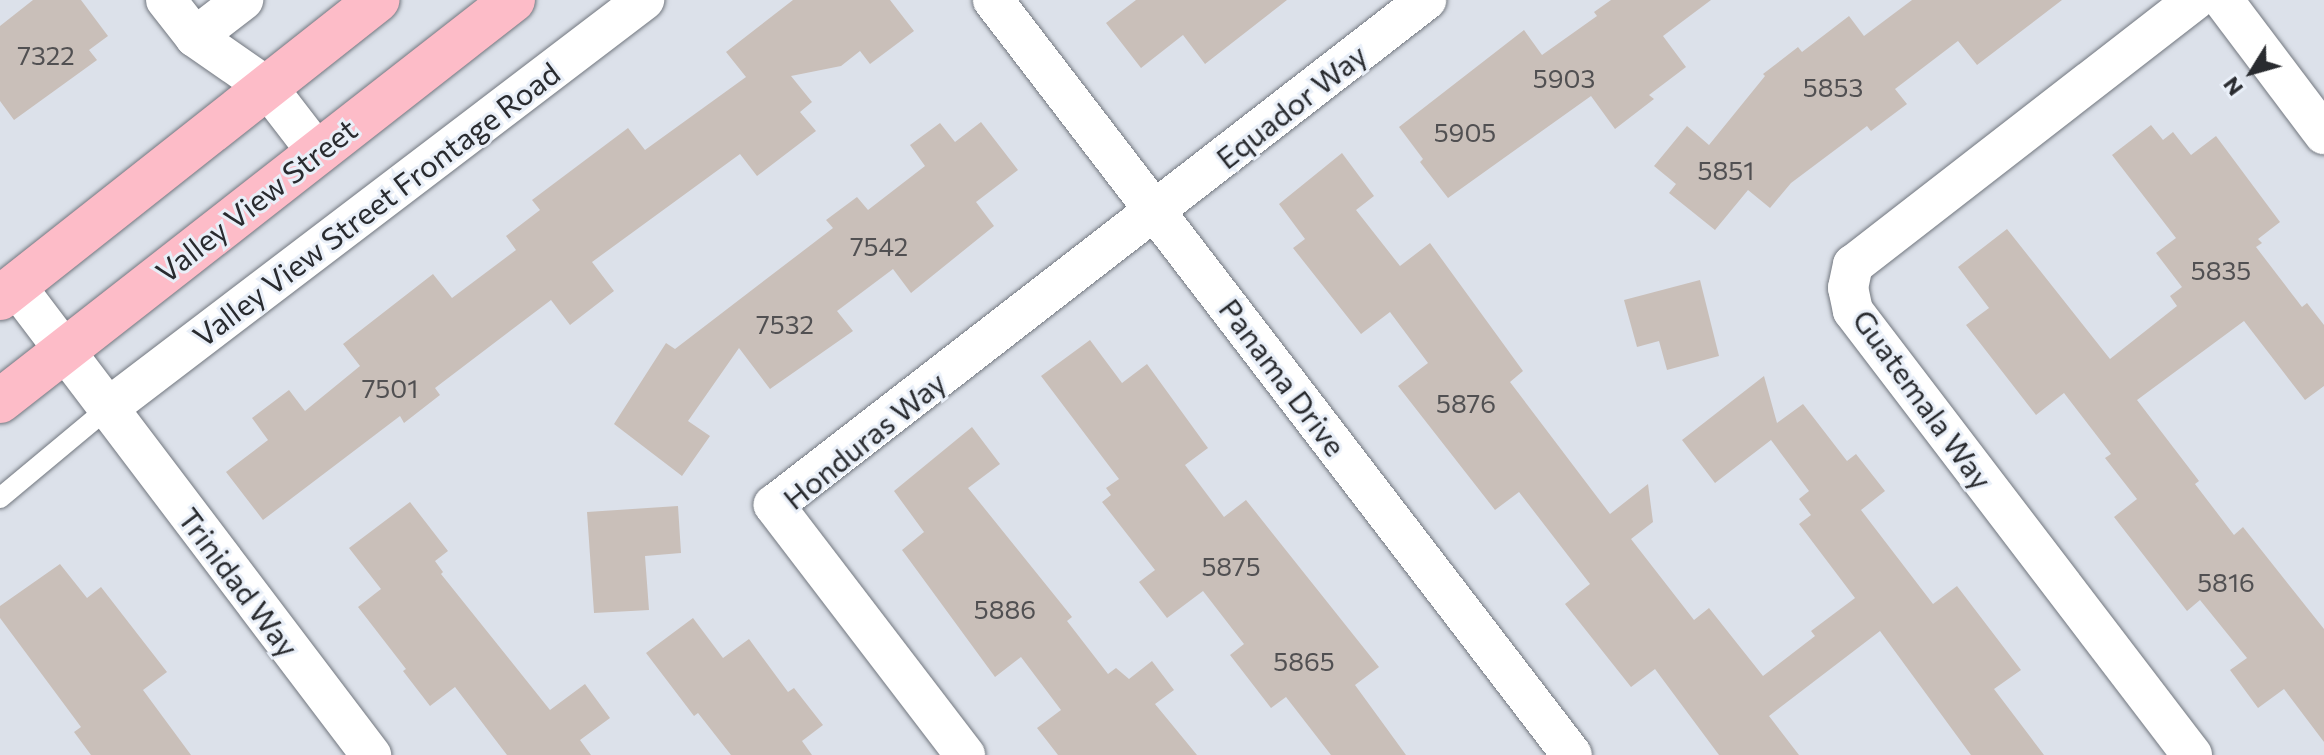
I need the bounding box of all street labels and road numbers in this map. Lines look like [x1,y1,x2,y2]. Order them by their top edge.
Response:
street label: Equador Way [1209,36,1373,176]
street label: Valley View Street Frontage Road [186,54,566,354]
street label: Valley View Street [148,110,364,290]
street label: Panama Drive [1212,291,1354,463]
street label: Guatemala Way [1846,302,2000,496]
street label: Honduras Way [776,364,952,516]
street label: Trinidad Way [171,500,307,664]

